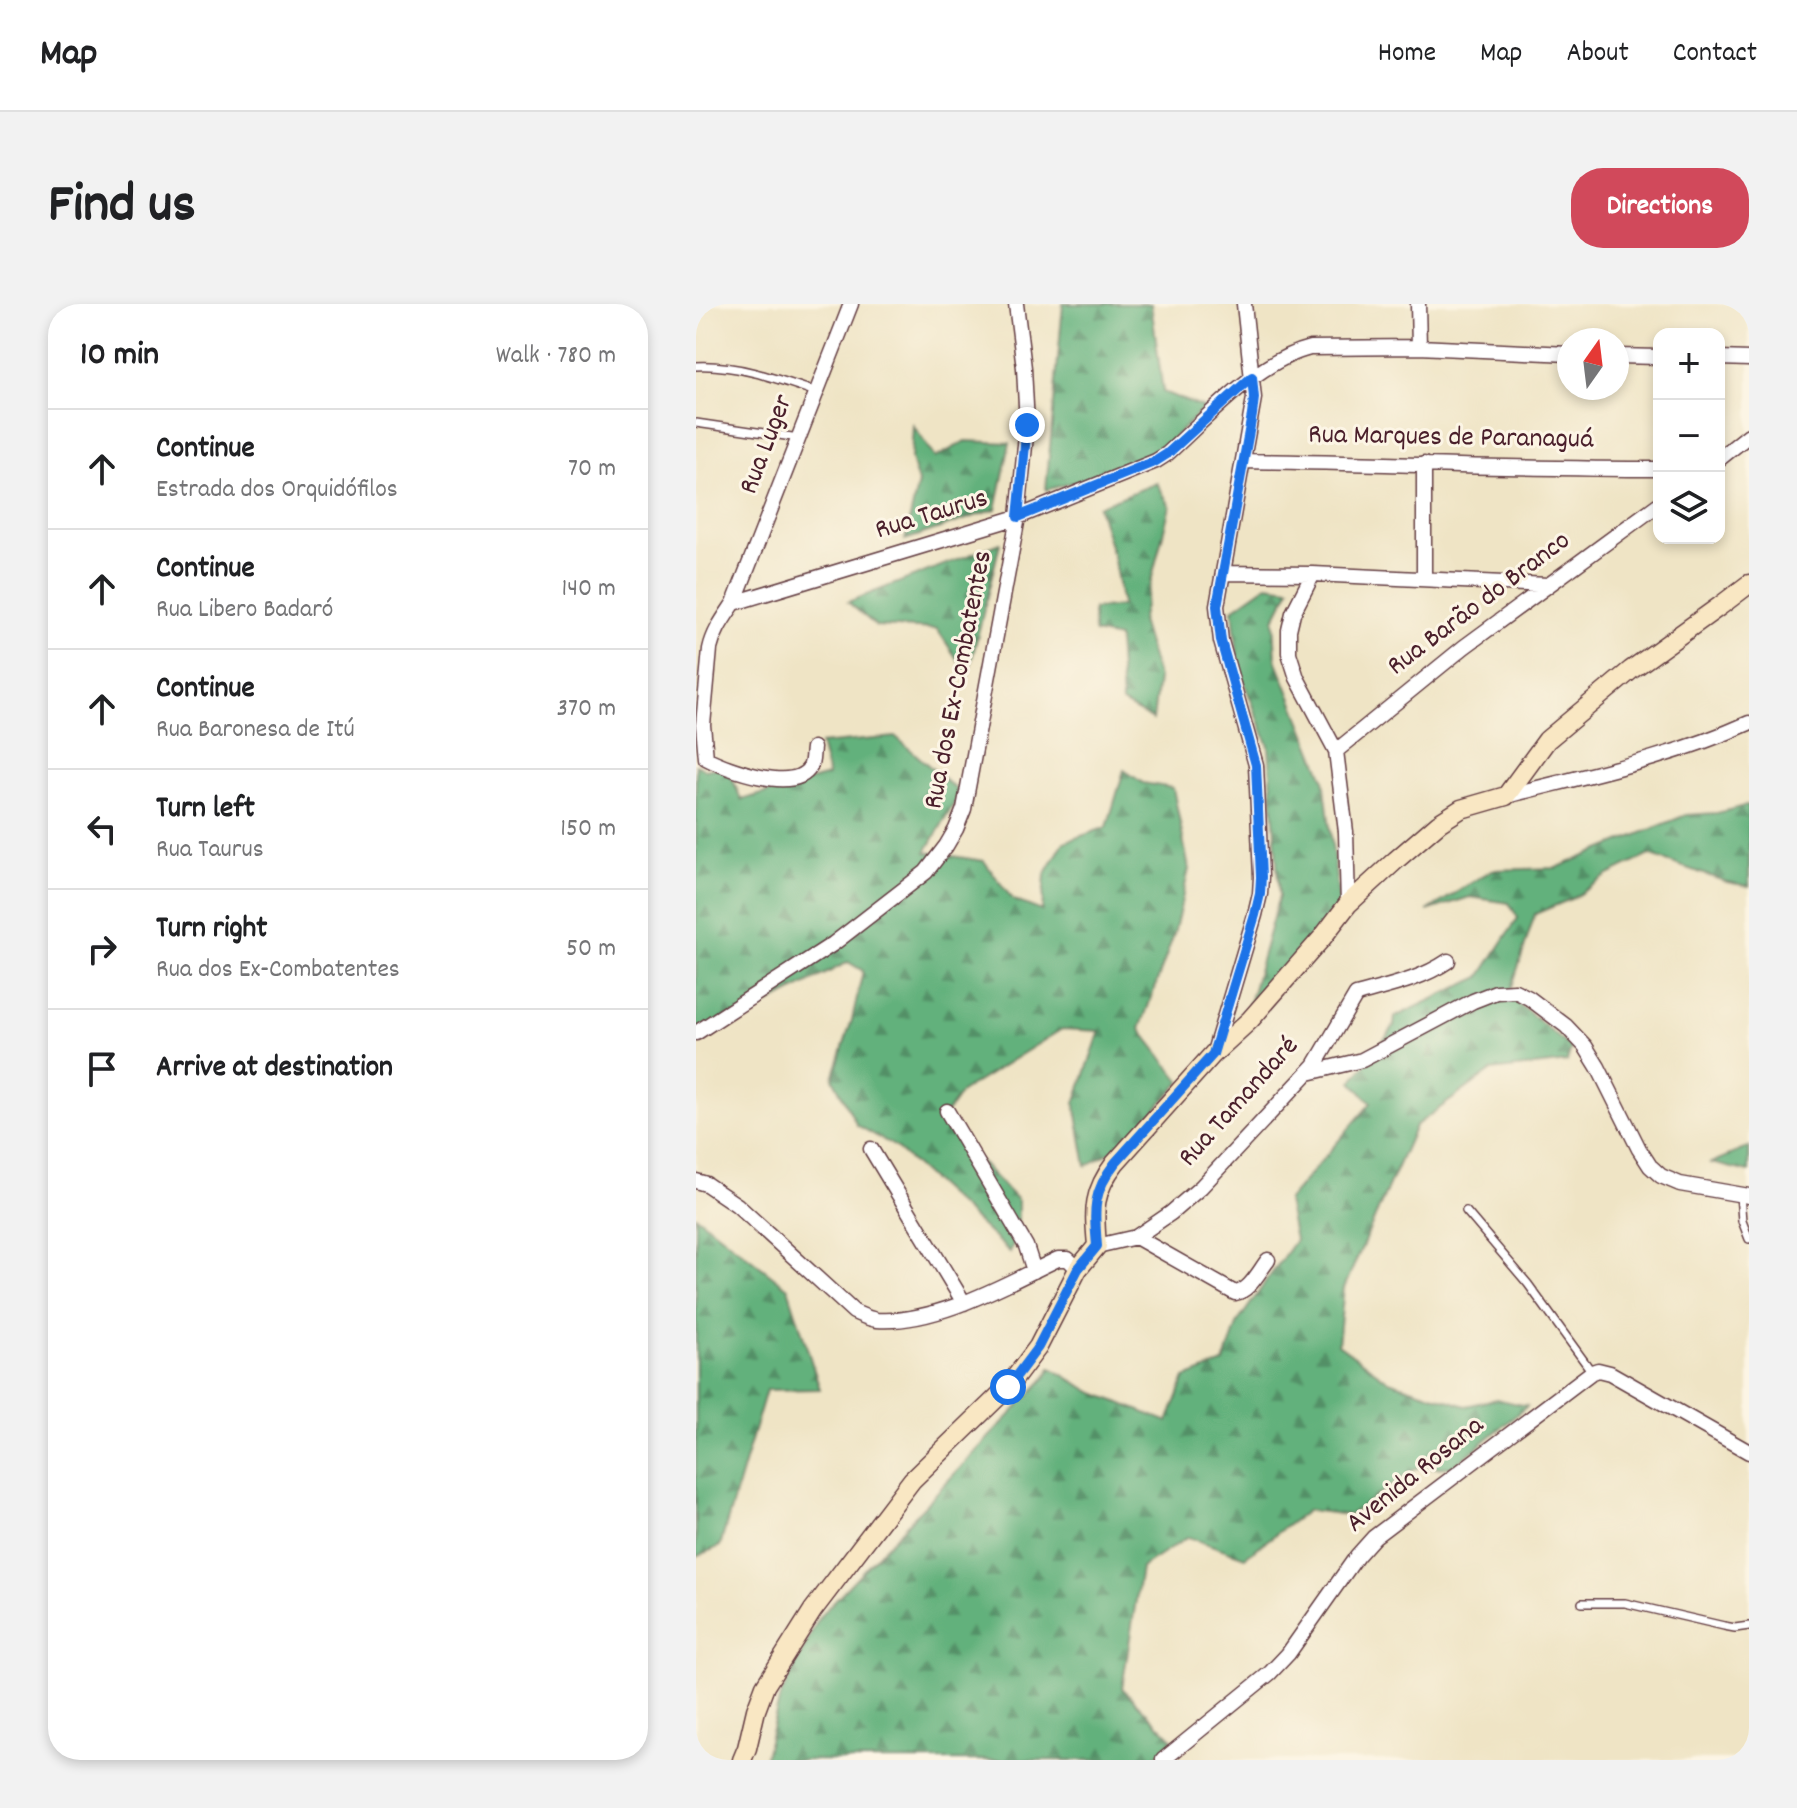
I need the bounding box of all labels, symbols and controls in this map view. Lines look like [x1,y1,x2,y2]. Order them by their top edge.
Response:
text: Map [40,28,98,83]
text: Home [1378,35,1436,75]
text: Map [1480,35,1522,75]
text: About [1566,35,1629,75]
text: Contact [1673,35,1757,75]
text: Find us [48,168,196,248]
button: Directions [1571,168,1749,248]
north arrow [1557,328,1629,400]
map controls [1653,328,1725,544]
button: + [1653,328,1725,400]
text: 10 min [80,332,159,381]
text: Walk · 780 m [496,338,616,375]
street label: Rua Luger [731,389,805,501]
button: − [1653,400,1725,472]
route end [1009,407,1045,443]
street label: Rua Marques de Paranaguá [1308,417,1594,461]
text: Continue [156,429,255,472]
icon: ahead [80,447,124,491]
text: 70 m [568,451,616,488]
text: Estrada dos Orquidófilos [156,472,398,509]
button: layers [1653,472,1725,544]
street label: Rua Taurus [871,480,993,552]
street label: Rua Barão do Branco [1380,523,1580,687]
street label: Rua dos Ex-Combatentes [915,547,1005,813]
text: Continue [156,549,255,592]
icon: ahead [80,567,124,611]
text: 140 m [562,571,616,608]
text: Rua Libero Badaró [156,592,333,629]
text: Continue [156,669,255,712]
icon: ahead [80,687,124,731]
text: 370 m [557,691,616,728]
text: Rua Baronesa de Itú [156,712,355,749]
text: Turn left [156,789,255,832]
icon: left [80,807,124,851]
text: 150 m [560,811,616,848]
text: Rua Taurus [156,832,264,869]
text: Turn right [156,909,267,952]
icon: right [80,927,124,971]
text: 50 m [566,931,616,968]
text: Rua dos Ex-Combatentes [156,952,400,989]
street label: Rua Tamandaré [1170,1029,1310,1177]
icon: arrive [80,1047,124,1091]
text: Arrive at destination [156,1048,393,1091]
route start [990,1369,1026,1405]
street label: Avenida Rosana [1338,1407,1494,1544]

